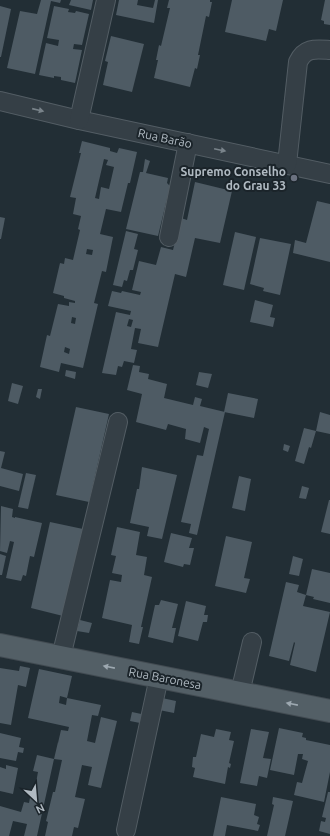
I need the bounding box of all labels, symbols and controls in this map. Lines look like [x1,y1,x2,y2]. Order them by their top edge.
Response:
one-way arrow [32,107,44,113]
street label: Rua Barão [137,126,193,150]
one-way arrow [213,147,226,153]
place label: Supremo Conselho do Grau 33 [181,165,286,192]
marker: Supremo Conselho do Grau 33 [289,173,299,183]
one-way arrow [103,664,116,670]
street label: Rua Baronesa [128,665,202,691]
one-way arrow [286,700,298,706]
north arrow [16,780,56,820]
text: N [34,802,47,816]

